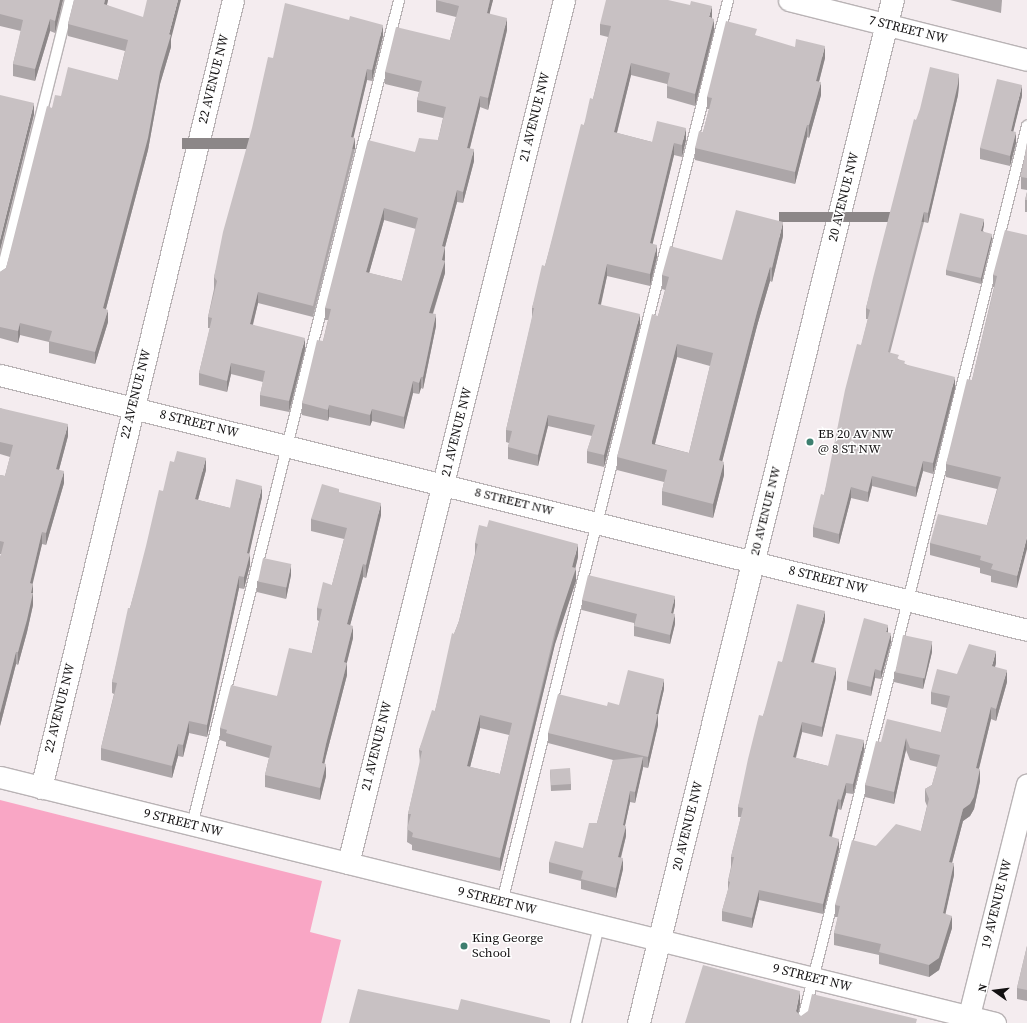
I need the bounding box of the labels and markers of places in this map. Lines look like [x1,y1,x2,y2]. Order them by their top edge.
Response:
place label: EB 20 AV NW @ 8 ST NW [818,427,894,458]
marker: EB 20 AV NW @ 8 ST NW [805,437,815,447]
place label: King George School [472,931,543,962]
marker: King George School [459,941,469,951]

